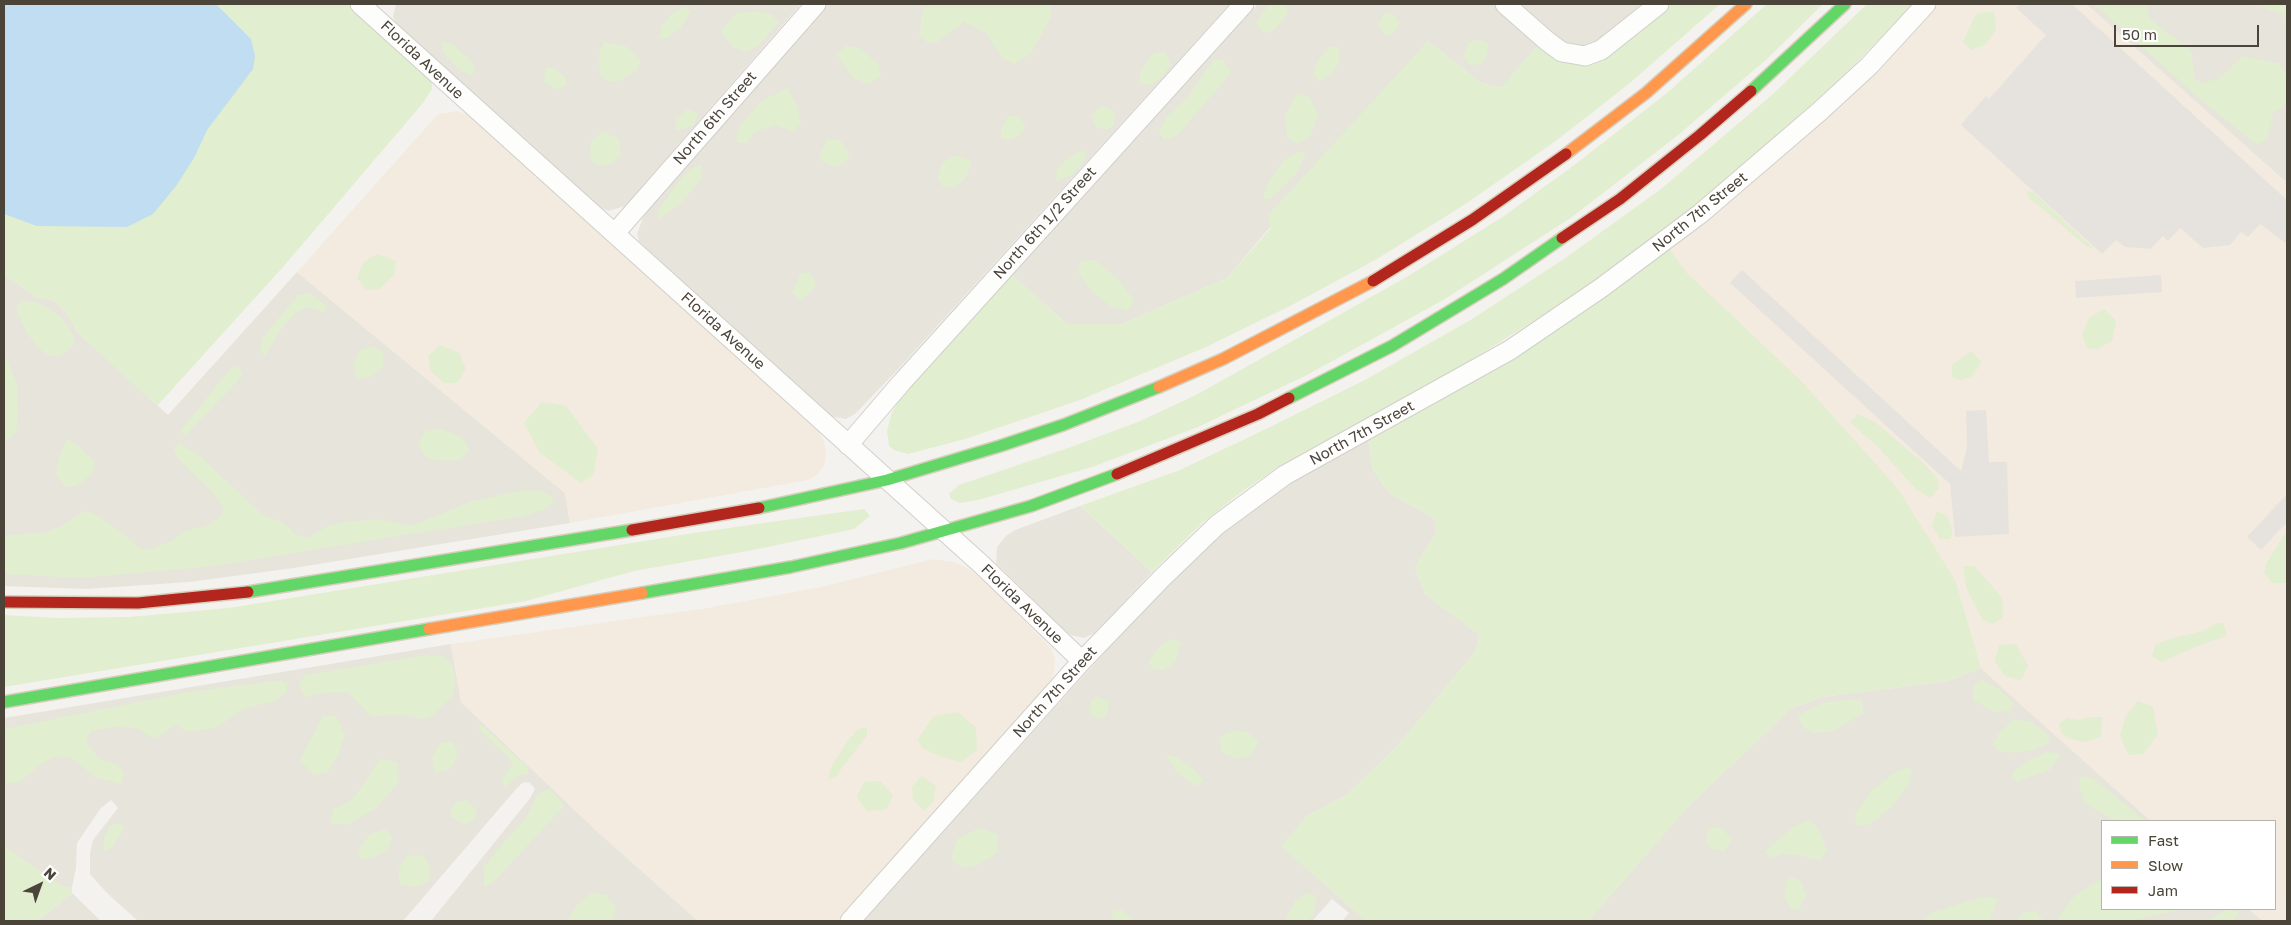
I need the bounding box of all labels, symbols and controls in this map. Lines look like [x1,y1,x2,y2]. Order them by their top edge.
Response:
scale bar [2116,15,2261,47]
street label: Florida Avenue [377,17,467,103]
text: 50 m [2122,25,2157,43]
street label: North 6th Street [670,68,760,168]
street label: North 6th 1/2 Street [990,163,1100,283]
street label: North 7th Street [1649,168,1751,256]
street label: Florida Avenue [677,289,769,373]
street label: North 7th Street [1307,397,1417,469]
street label: Florida Avenue [977,560,1067,648]
street label: North 7th Street [1009,643,1101,741]
legend [2101,820,2276,910]
text: Fast [2148,831,2179,849]
text: Slow [2148,856,2183,874]
north arrow [15,860,65,910]
text: N [41,864,60,883]
text: Jam [2148,881,2178,899]

